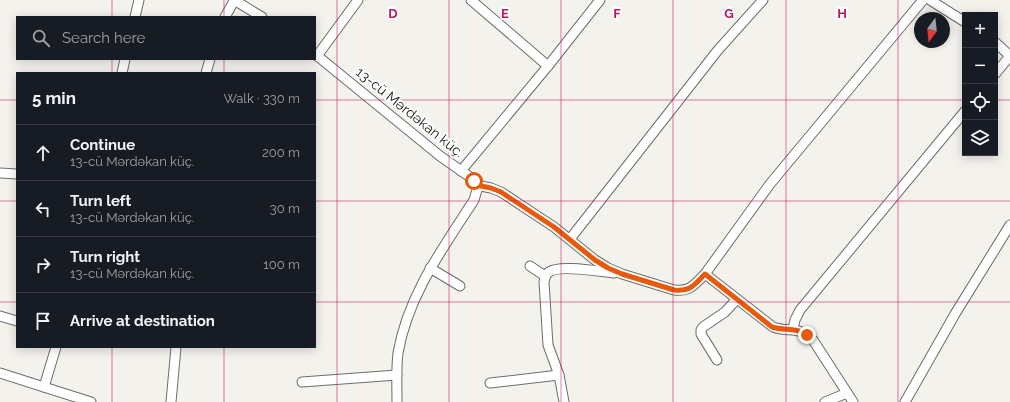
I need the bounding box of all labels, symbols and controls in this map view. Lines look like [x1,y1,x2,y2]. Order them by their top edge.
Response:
text: D [388,6,398,21]
text: E [501,6,509,21]
text: F [613,6,621,21]
text: G [724,6,734,21]
text: H [837,6,847,21]
north arrow [914,12,950,48]
map controls [962,12,998,156]
button: + [962,12,998,48]
search box [16,16,316,60]
icon: search [30,27,52,49]
text: Search here [62,29,145,47]
button: − [962,48,998,84]
street label: 13-cü Mərdəkan küç. [353,64,467,160]
button: locate [962,84,998,120]
text: 5 min [32,88,76,108]
text: Walk · 330 m [223,91,300,106]
button: layers [962,120,998,156]
text: Continue [70,136,135,154]
icon: ahead [32,142,54,164]
text: 200 m [262,145,300,160]
text: 13-cü Mərdəkan küç. [70,154,194,169]
route start [465,172,483,190]
text: Turn left [70,192,131,210]
icon: left [32,198,54,220]
text: 30 m [270,201,300,216]
text: 13-cü Mərdəkan küç. [70,210,194,225]
text: Turn right [70,248,140,266]
icon: right [32,254,54,276]
text: 100 m [263,257,300,272]
text: 13-cü Mərdəkan küç. [70,266,194,281]
icon: arrive [32,310,54,332]
text: Arrive at destination [70,312,215,330]
route end [798,326,816,344]

